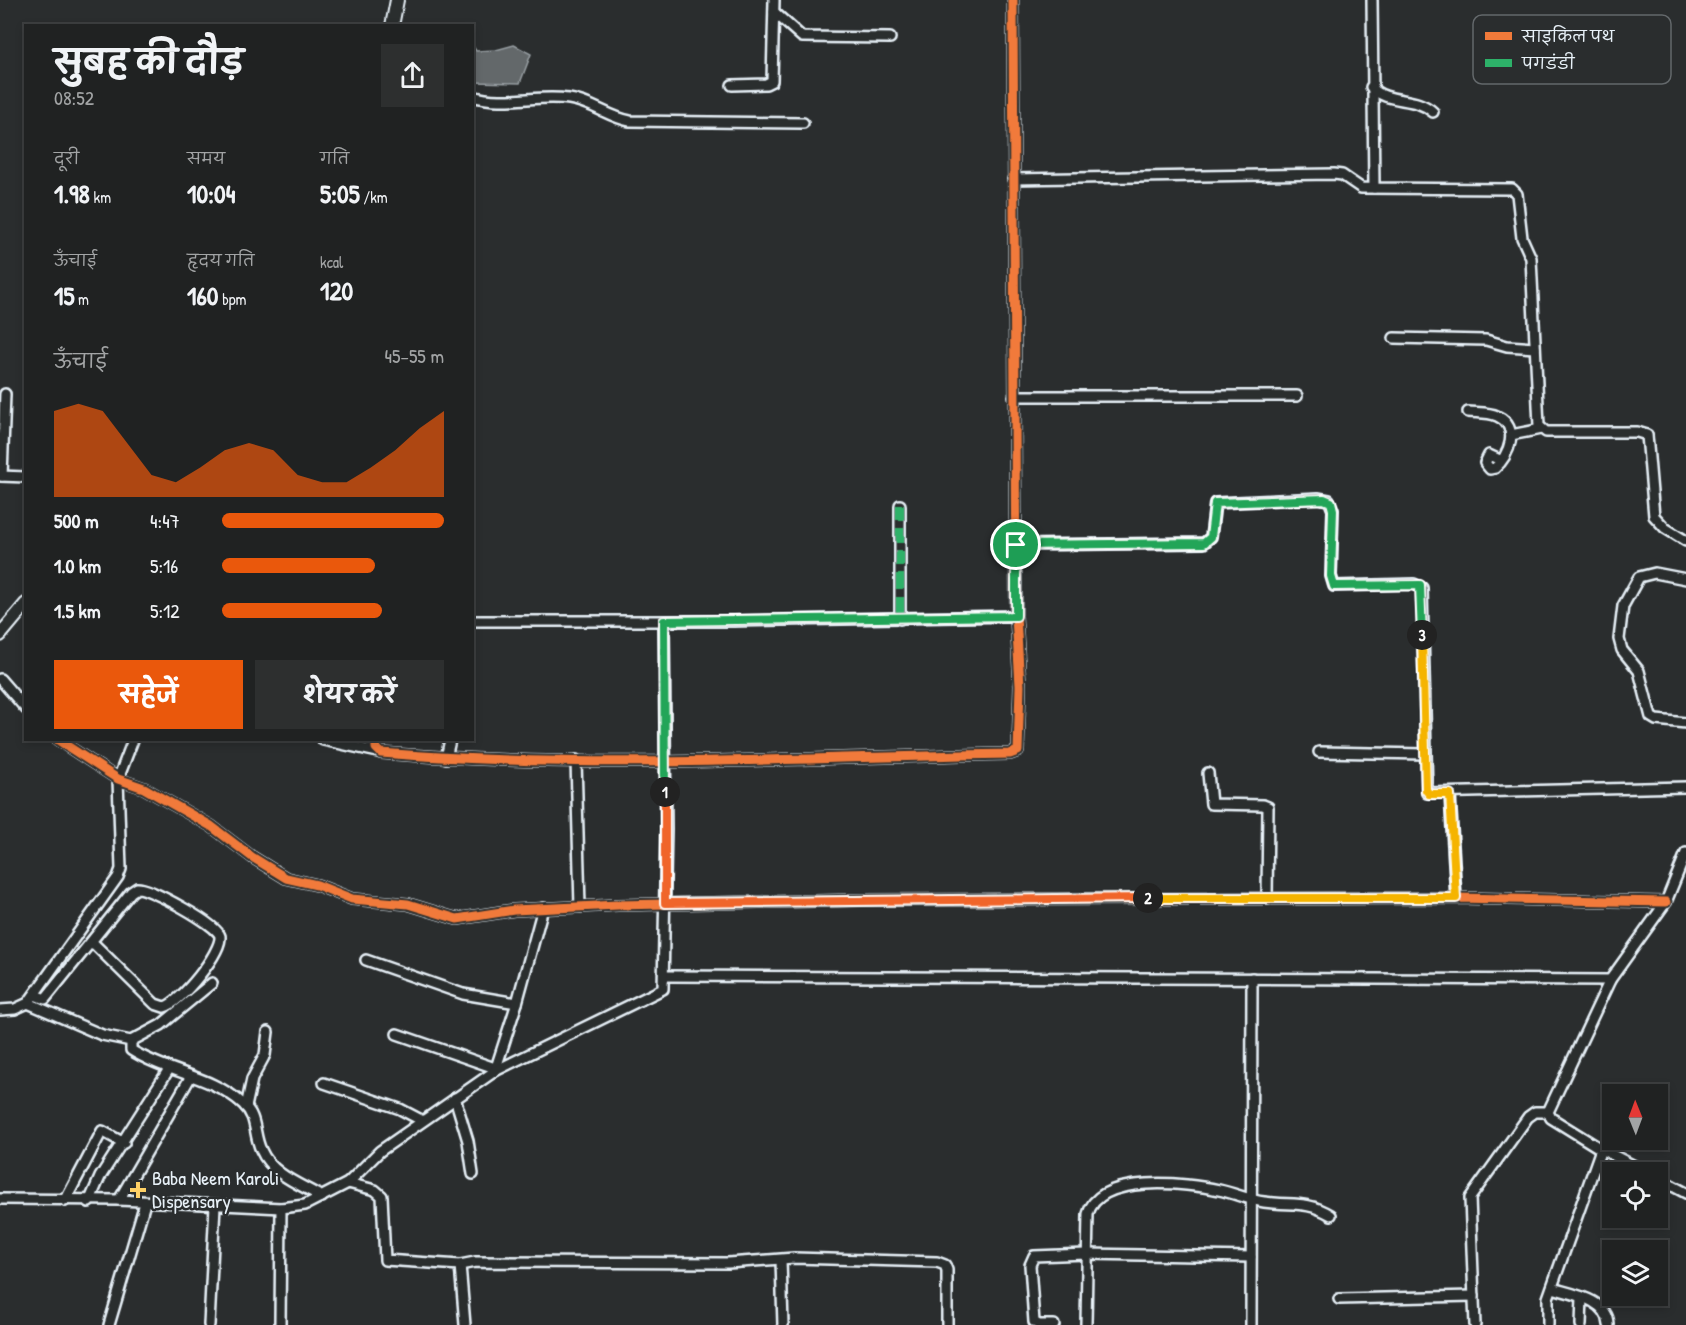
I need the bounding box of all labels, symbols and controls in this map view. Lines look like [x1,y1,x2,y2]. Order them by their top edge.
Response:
legend [1473,15,1671,84]
text: साइकिल पथ [1521,25,1616,47]
text: सुबह की दौड़ [54,39,244,83]
button: share [381,44,444,107]
text: पगडंडी [1521,52,1576,74]
text: 08:52 [54,84,94,111]
text: दूरी [54,147,79,169]
text: समय [187,147,225,169]
text: गति [320,147,349,169]
text: 1.98 [54,176,90,211]
text: 10:04 [187,176,236,211]
text: 5:05 [320,176,360,211]
text: km [90,186,111,208]
text: /km [360,186,388,208]
text: ऊँचाई [54,249,97,271]
text: हृदय गति [187,249,255,271]
text: kcal [320,251,343,273]
text: 120 [320,273,353,308]
text: 15 [54,278,74,313]
text: 160 [187,278,218,313]
text: m [74,288,89,310]
text: bpm [218,288,246,310]
text: 45–55 m [385,342,444,369]
text: ऊँचाई [54,347,108,374]
text: 500 m [54,507,99,534]
text: 4:47 [150,507,180,534]
pin [990,519,1041,570]
icon: arrive [999,528,1032,561]
text: 1.0 km [54,552,101,579]
text: 5:16 [150,552,178,579]
text: 1.5 km [54,597,101,624]
text: 5:12 [150,597,180,624]
pin: 3 [1407,620,1437,650]
text: 3 [1418,624,1426,646]
button: सहेजें [54,660,243,729]
button: शेयर करें [255,660,444,729]
pin: 1 [650,777,680,807]
text: 1 [662,781,668,803]
pin: 2 [1133,883,1163,913]
text: 2 [1144,887,1152,909]
north arrow [1602,1084,1668,1150]
map controls [1602,1084,1668,1306]
button: locate [1602,1162,1668,1228]
place label: Baba Neem Karoli Dispensary [152,1164,279,1214]
marker: Baba Neem Karoli Dispensary [129,1181,147,1199]
button: layers [1602,1240,1668,1306]

